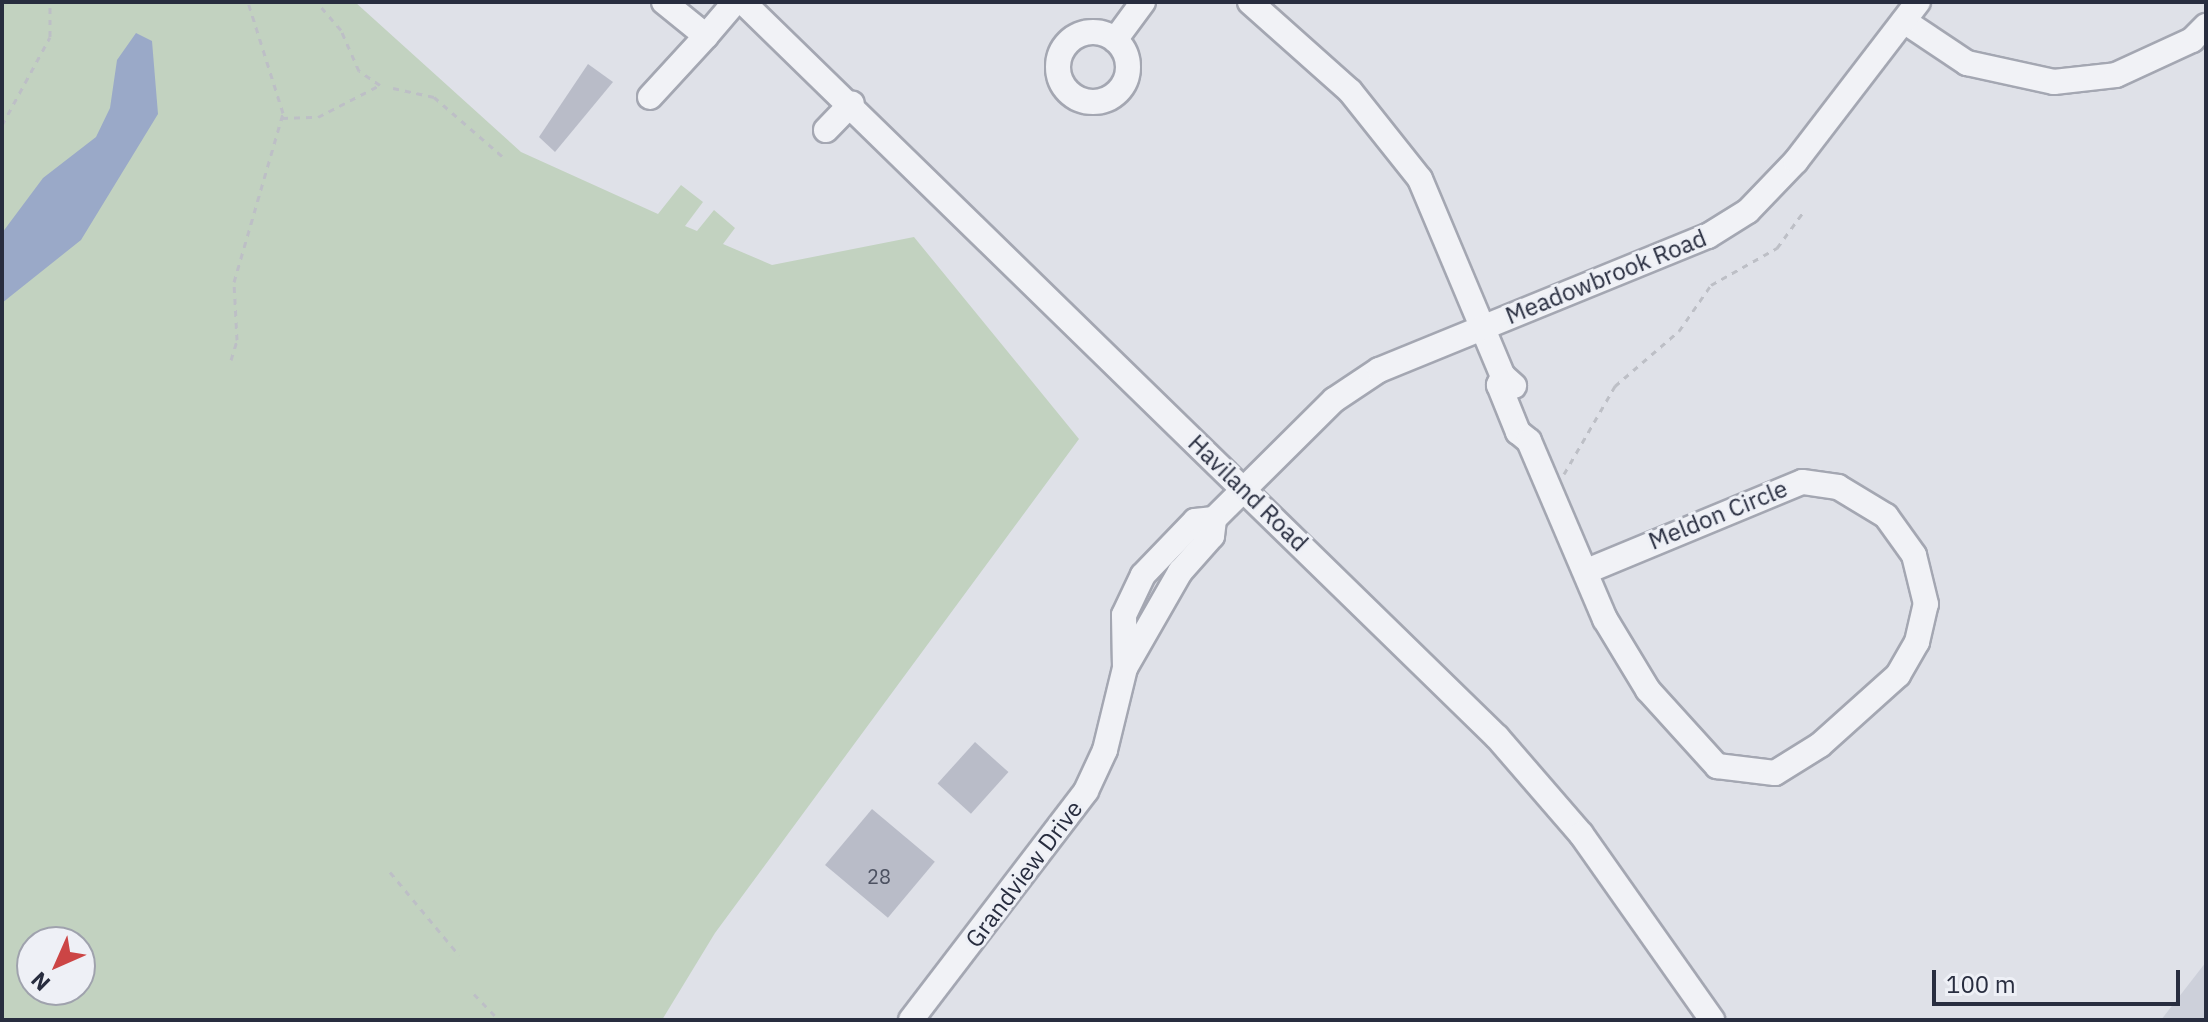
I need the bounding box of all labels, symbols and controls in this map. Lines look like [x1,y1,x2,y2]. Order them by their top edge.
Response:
street label: Meadowbrook Road [1501,224,1711,330]
street label: Haviland Road [1182,429,1314,557]
street label: Meldon Circle [1644,474,1792,556]
street label: Grandview Drive [959,795,1089,953]
house number: 28 [867,864,891,888]
north arrow [16,926,96,1006]
scale bar [1936,954,2184,1004]
text: N [24,966,56,998]
text: 100 m [1946,968,2016,1000]

